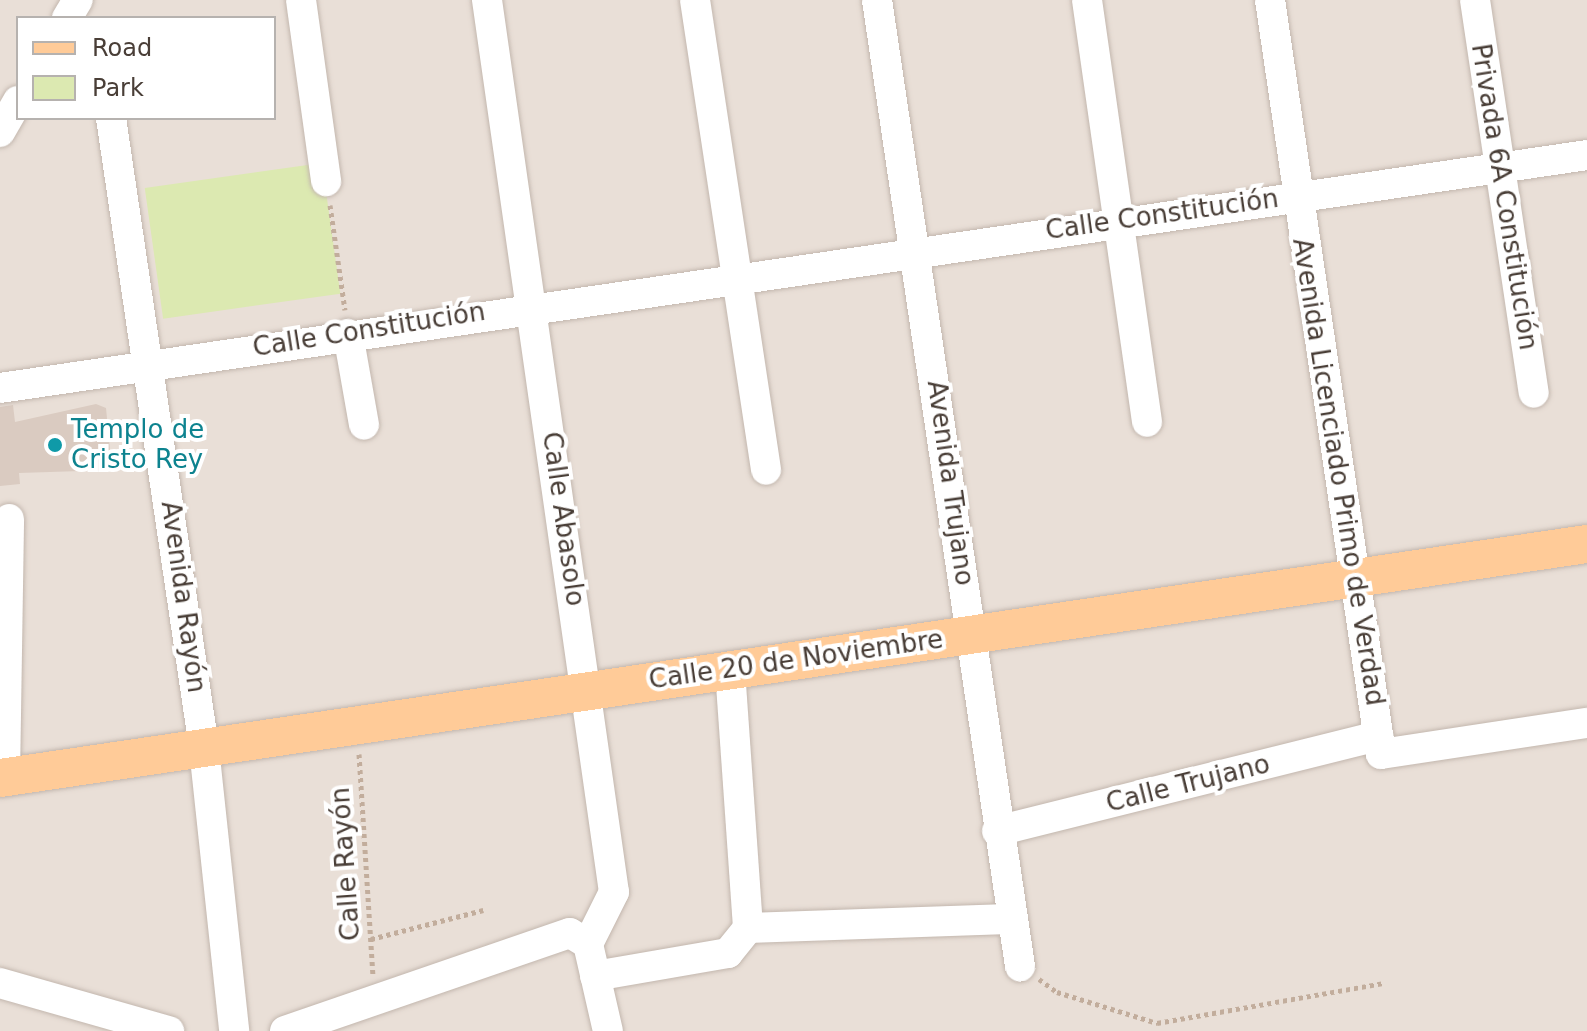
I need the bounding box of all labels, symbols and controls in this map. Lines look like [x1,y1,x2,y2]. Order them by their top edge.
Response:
legend [16,16,276,120]
text: Road [92,34,152,62]
street label: Privada 6A Constitución [1464,42,1544,352]
text: Park [92,74,144,102]
street label: Calle Constitución [1044,183,1280,247]
street label: Avenida Licenciado Primo de Verdad [1286,236,1390,708]
street label: Calle Constitución [251,296,487,364]
street label: Avenida Trujano [920,378,980,588]
place label: Templo de Cristo Rey [71,414,204,476]
street label: Calle Abasolo [535,430,591,608]
marker: Templo de Cristo Rey [46,436,64,454]
street label: Avenida Rayón [154,499,212,695]
street label: Calle 20 de Noviembre [647,624,945,696]
street label: Calle Trujano [1103,749,1273,819]
street label: Calle Rayón [325,786,367,942]

